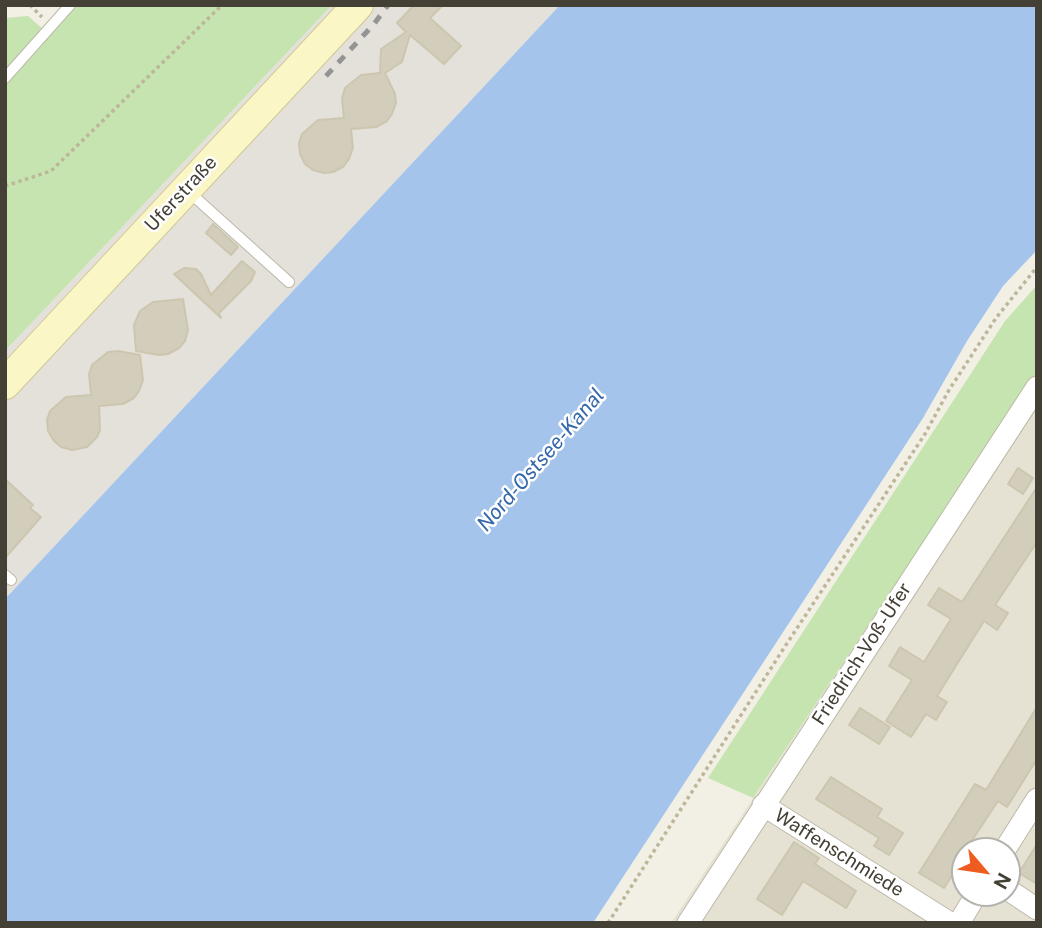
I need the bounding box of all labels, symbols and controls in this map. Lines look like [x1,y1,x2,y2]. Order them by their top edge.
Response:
street label: Uferstraße [140,151,222,237]
water label: Nord-Ostsee-Kanal [472,383,610,537]
street label: Friedrich-Voß-Ufer [807,579,917,729]
street label: Waffenschmiede [770,804,908,902]
north arrow [951,837,1021,907]
text: N [989,869,1016,893]

